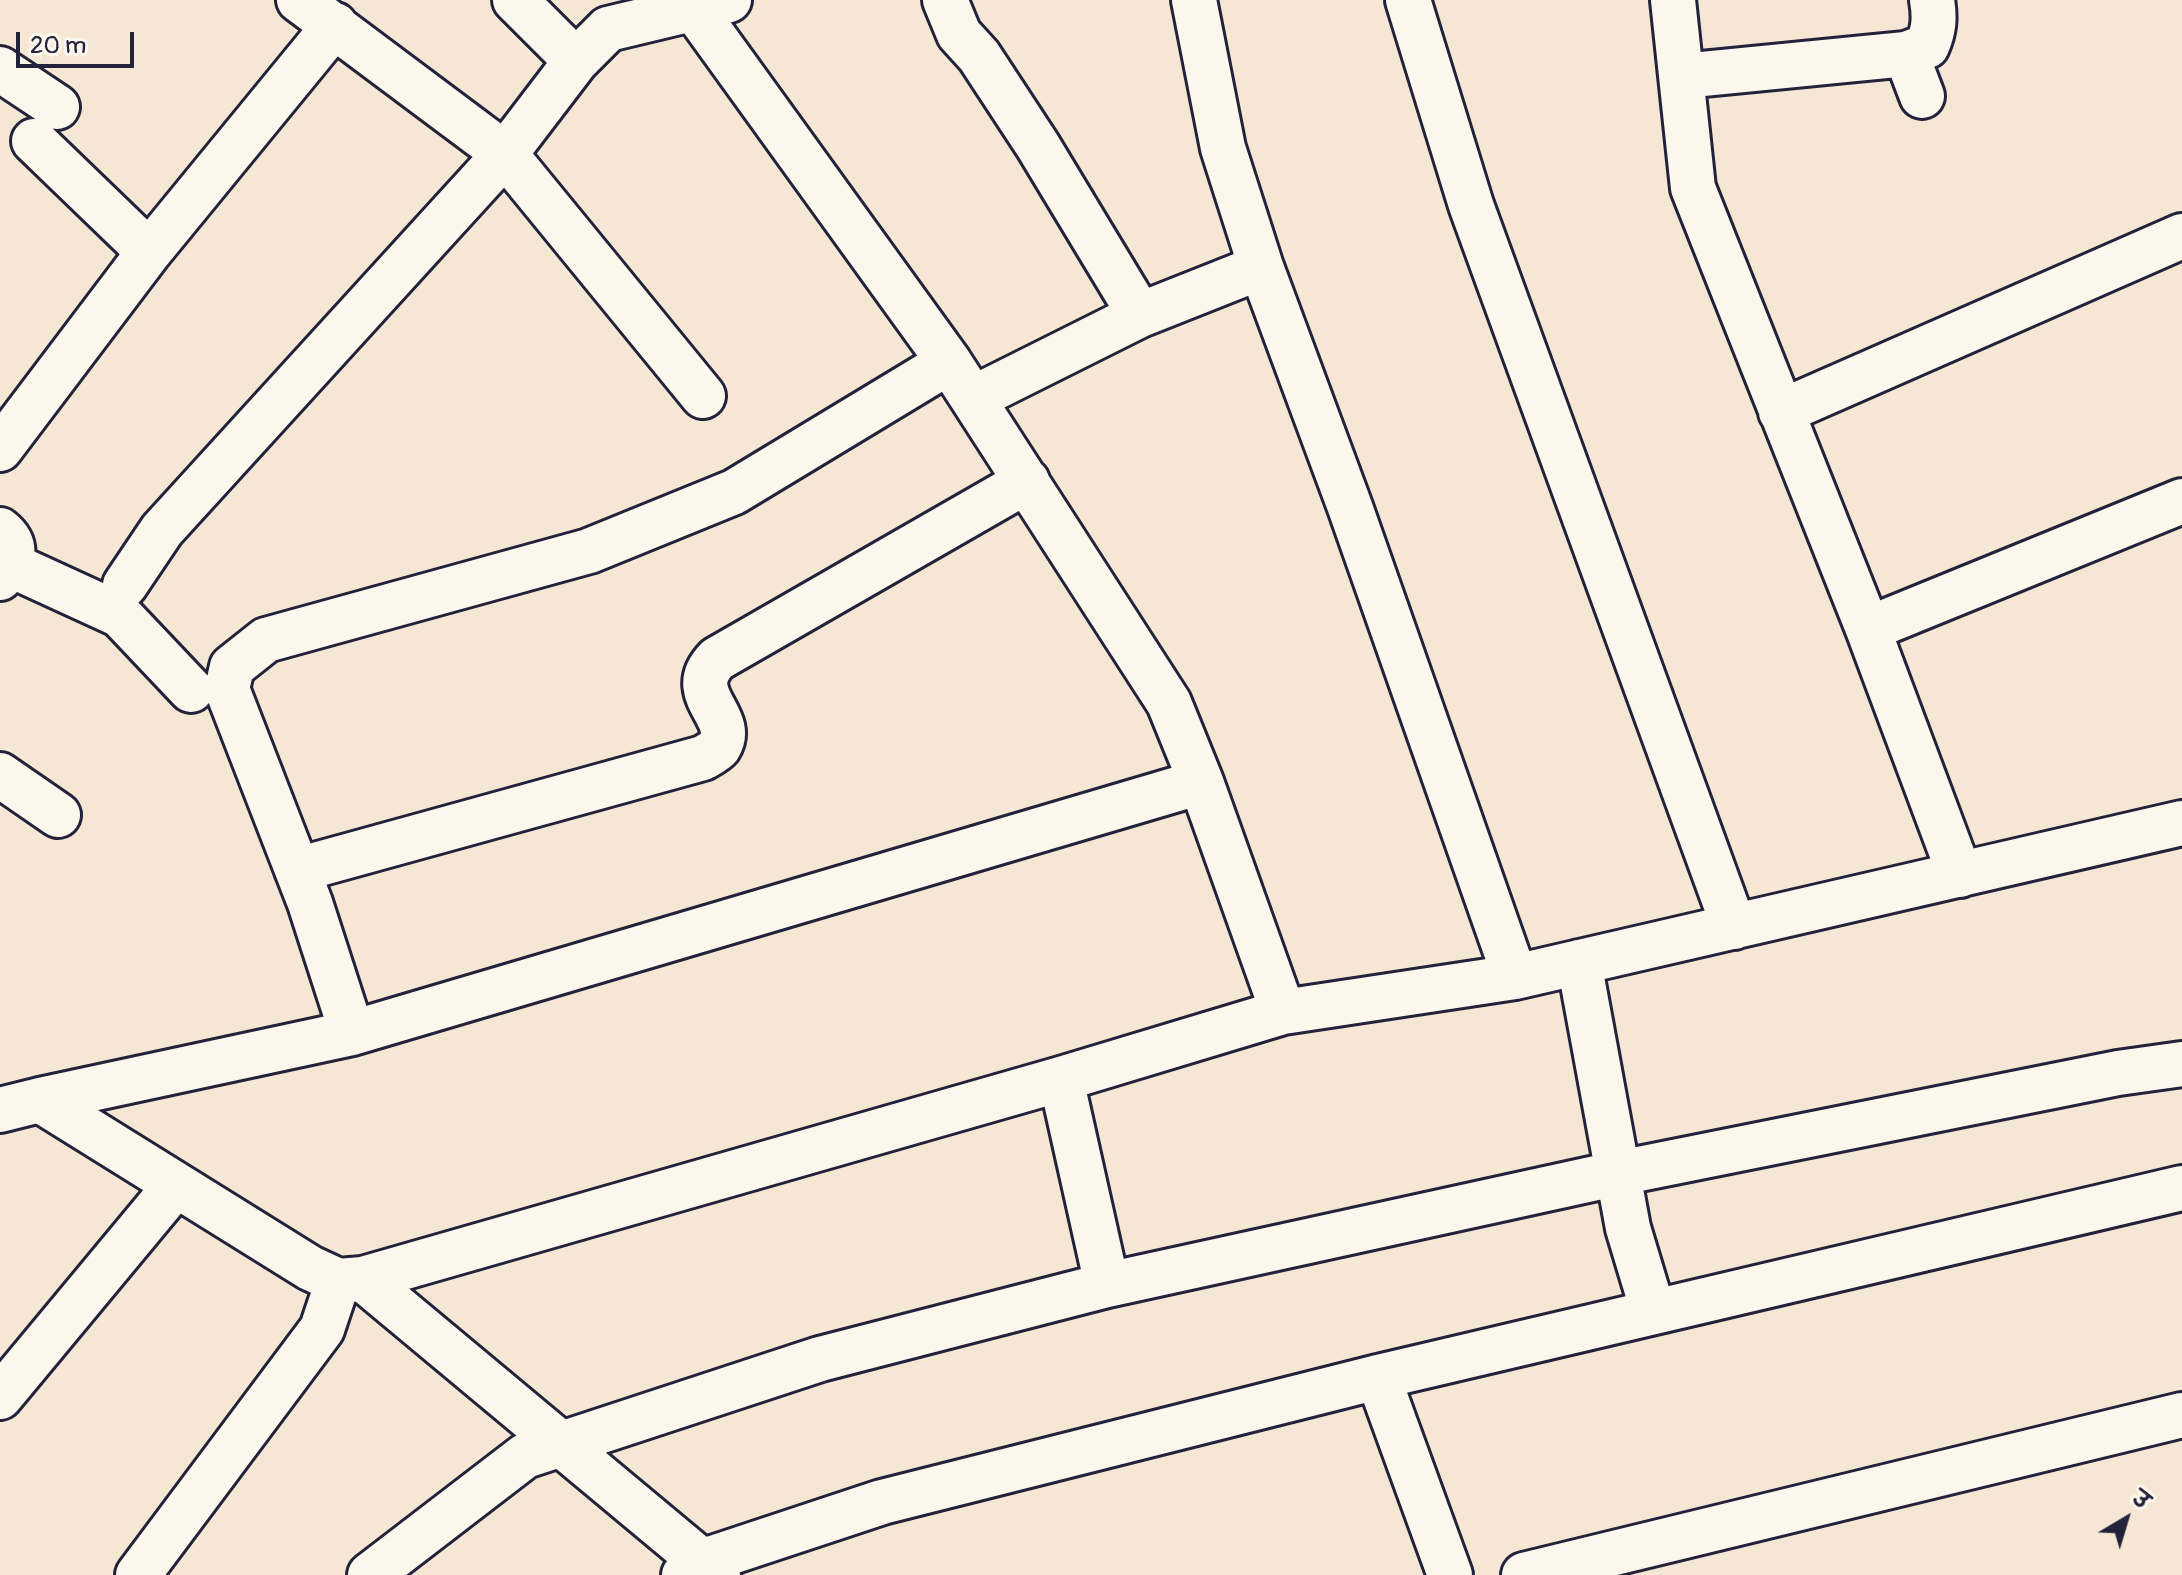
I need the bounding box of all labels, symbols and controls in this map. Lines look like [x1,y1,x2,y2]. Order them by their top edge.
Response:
scale bar [20,16,138,66]
text: 20 m [30,31,86,60]
north arrow [2086,1479,2166,1559]
text: उ [2126,1485,2155,1516]

